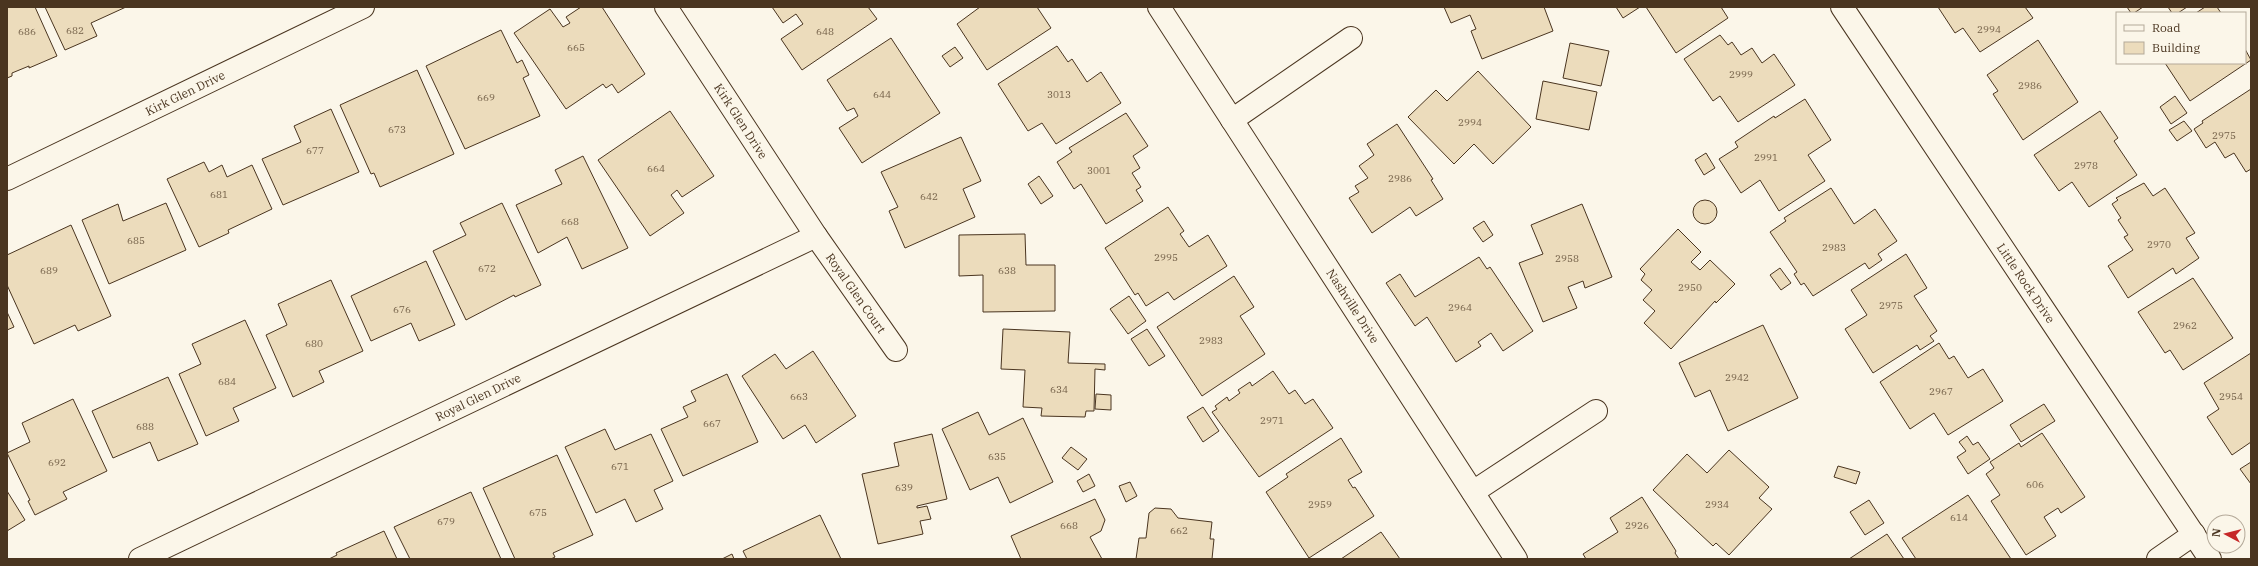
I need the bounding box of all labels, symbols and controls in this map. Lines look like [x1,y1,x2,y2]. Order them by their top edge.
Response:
legend [2116,12,2246,64]
text: Road [2152,20,2181,35]
house number: 2994 [1977,23,2001,36]
house number: 682 [66,24,84,37]
house number: 686 [18,25,36,38]
house number: 648 [816,25,834,38]
text: Building [2152,40,2200,55]
house number: 665 [567,41,585,54]
street label: Kirk Glen Drive [143,67,227,119]
house number: 2999 [1729,68,1753,81]
house number: 2986 [2018,79,2042,92]
street label: Kirk Glen Drive [711,81,771,161]
house number: 644 [873,88,891,101]
house number: 3013 [1047,88,1071,101]
house number: 669 [477,91,495,104]
house number: 2994 [1458,116,1482,129]
house number: 673 [388,123,406,136]
house number: 2975 [2212,129,2236,142]
house number: 677 [306,144,324,157]
house number: 2991 [1754,151,1778,164]
house number: 2978 [2074,159,2098,172]
house number: 664 [647,162,665,175]
house number: 3001 [1087,164,1111,177]
house number: 2986 [1388,172,1412,185]
house number: 681 [210,188,228,201]
house number: 642 [920,190,938,203]
house number: 668 [561,215,579,228]
house number: 685 [127,234,145,247]
house number: 2970 [2147,238,2171,251]
street label: Little Rock Drive [1994,240,2058,326]
house number: 2983 [1822,241,1846,254]
street label: Royal Glen Court [823,250,889,336]
house number: 2995 [1154,251,1178,264]
house number: 2958 [1555,252,1579,265]
house number: 672 [478,262,496,275]
house number: 689 [40,264,58,277]
house number: 638 [998,264,1016,277]
street label: Nashville Drive [1323,266,1383,346]
house number: 2950 [1678,281,1702,294]
house number: 2975 [1879,299,1903,312]
house number: 2964 [1448,301,1472,314]
house number: 676 [393,303,411,316]
house number: 2962 [2173,319,2197,332]
house number: 2983 [1199,334,1223,347]
house number: 680 [305,337,323,350]
street label: Royal Glen Drive [433,370,523,424]
house number: 2942 [1725,371,1749,384]
house number: 684 [218,375,236,388]
house number: 634 [1050,383,1068,396]
house number: 2967 [1929,385,1953,398]
house number: 663 [790,390,808,403]
house number: 2954 [2219,390,2243,403]
house number: 2971 [1260,414,1284,427]
house number: 667 [703,417,721,430]
house number: 688 [136,420,154,433]
house number: 635 [988,450,1006,463]
house number: 692 [48,456,66,469]
house number: 671 [611,460,629,473]
house number: 606 [2026,478,2044,491]
house number: 639 [895,481,913,494]
house number: 2959 [1308,498,1332,511]
house number: 2934 [1705,498,1729,511]
house number: 675 [529,506,547,519]
house number: 614 [1950,511,1968,524]
north arrow [2206,514,2246,554]
house number: 679 [437,515,455,528]
house number: 668 [1060,519,1078,532]
house number: 2926 [1625,519,1649,532]
house number: 662 [1170,524,1188,537]
text: N [2209,527,2224,538]

